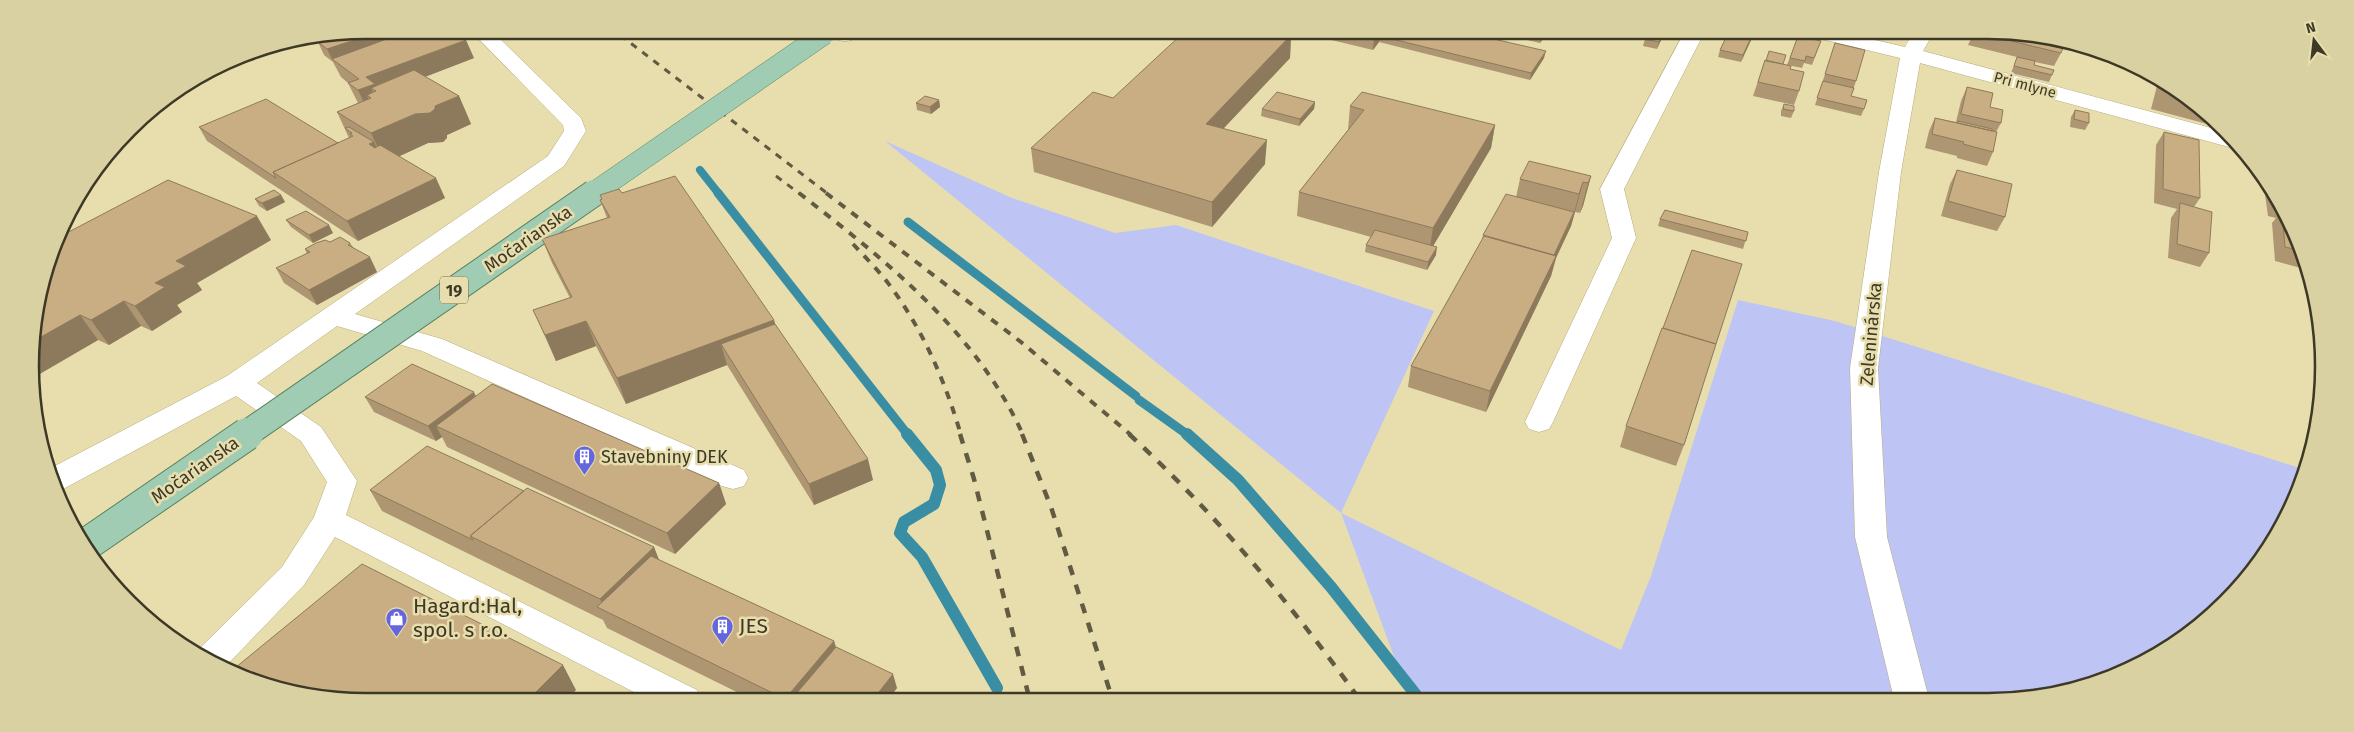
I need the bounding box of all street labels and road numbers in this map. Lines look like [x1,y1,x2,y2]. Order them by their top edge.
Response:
street label: Pri mlyne [1992,68,2058,102]
street label: Močarianska [480,201,576,277]
road number: 19 [440,276,468,304]
street label: Zeleninárska [1856,281,1886,387]
street label: Močarianska [147,432,243,508]

